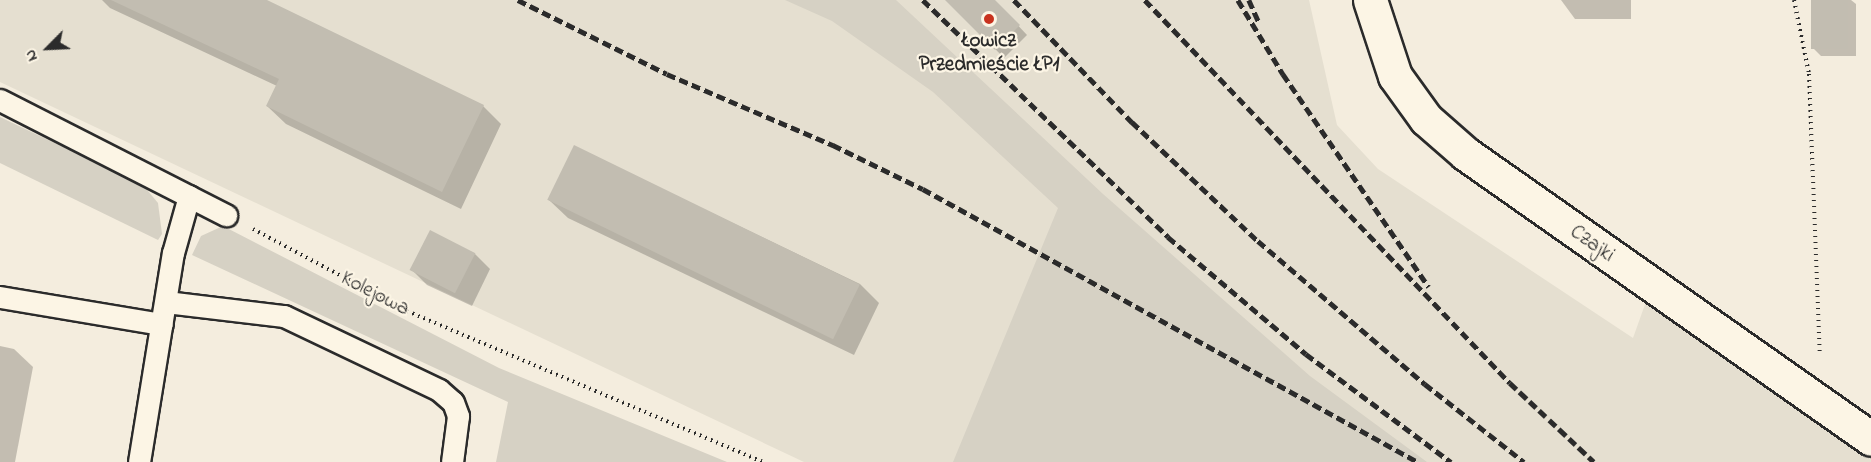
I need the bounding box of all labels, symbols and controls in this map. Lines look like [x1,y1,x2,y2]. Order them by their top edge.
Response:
marker: Łowicz Przedmieście ŁP1 [982,12,996,26]
north arrow [18,18,78,78]
place label: Łowicz Przedmieście ŁP1 [919,28,1059,78]
text: N [18,46,45,65]
street label: Czajki [1565,220,1619,268]
street label: Kolejowa [336,266,414,322]

